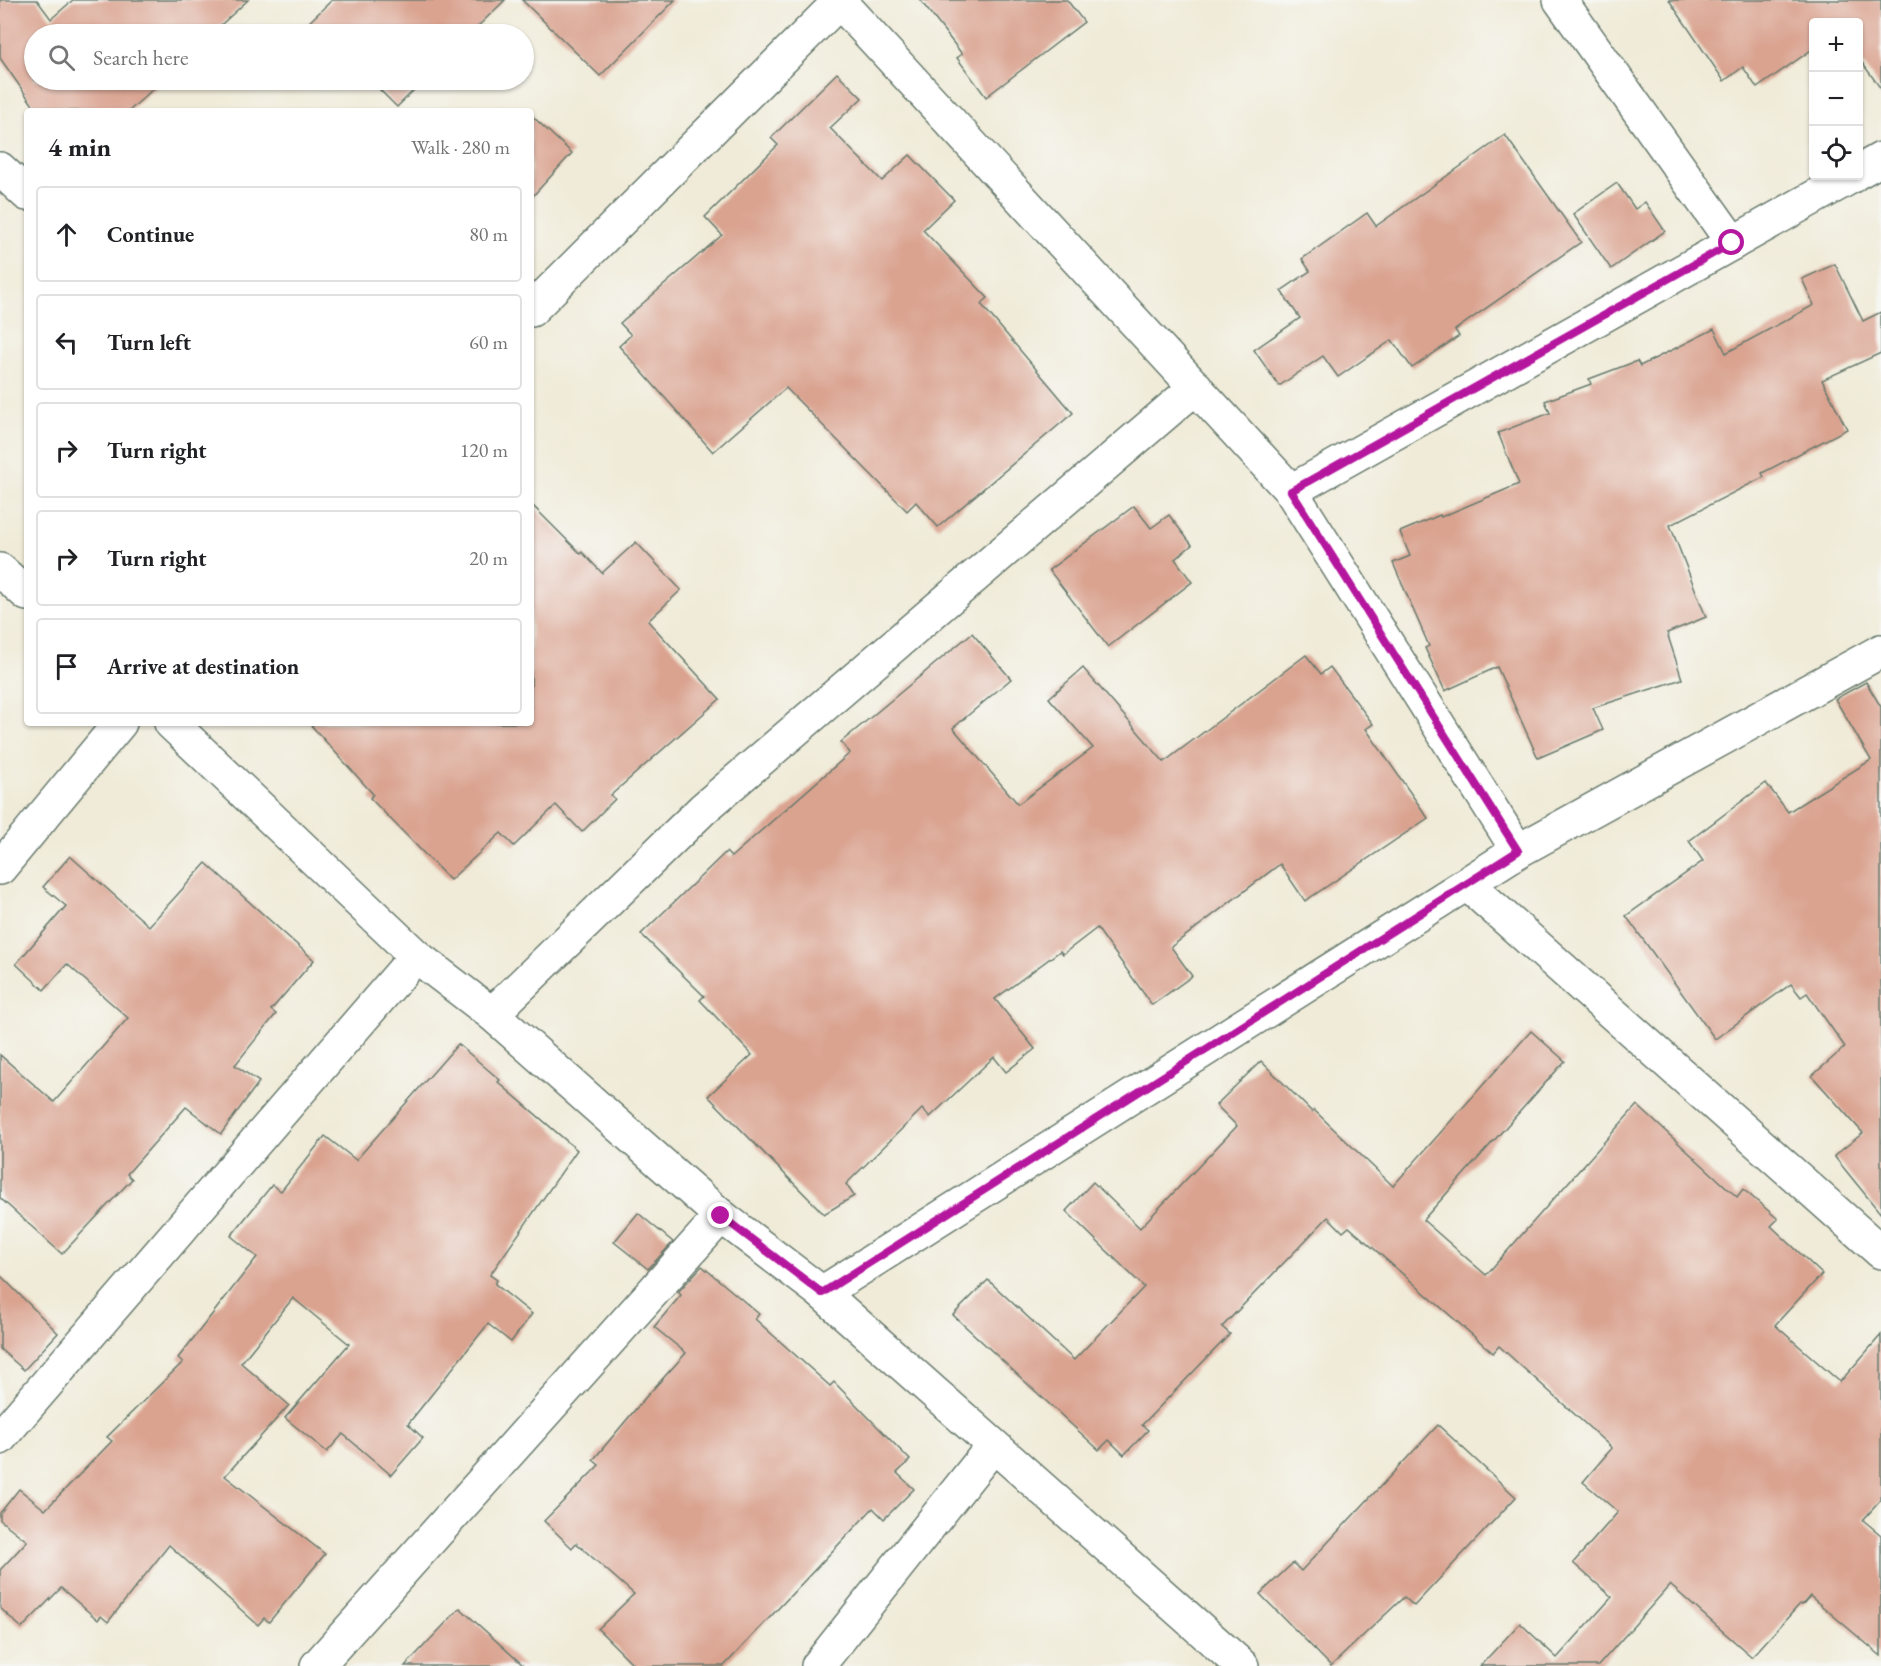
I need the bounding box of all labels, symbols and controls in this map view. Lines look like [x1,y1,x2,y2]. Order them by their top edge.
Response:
map controls [1809,18,1863,180]
button: + [1809,18,1863,72]
search box [24,24,534,90]
icon: search [45,41,78,74]
text: Search here [93,43,188,72]
button: − [1809,72,1863,126]
button: locate [1809,126,1863,180]
text: 4 min [48,130,111,164]
text: Walk · 280 m [411,134,510,160]
icon: ahead [50,218,83,251]
text: Continue [107,220,194,249]
text: 80 m [469,221,508,247]
route start [1718,229,1744,255]
icon: left [50,326,83,359]
text: Turn left [107,328,191,357]
text: 60 m [469,329,508,355]
icon: right [50,434,83,467]
text: Turn right [107,436,206,465]
text: 120 m [460,437,508,463]
icon: right [50,542,83,575]
text: Turn right [107,544,206,573]
text: 20 m [469,545,508,571]
icon: arrive [50,650,83,683]
text: Arrive at destination [107,652,299,681]
route end [707,1202,733,1228]

